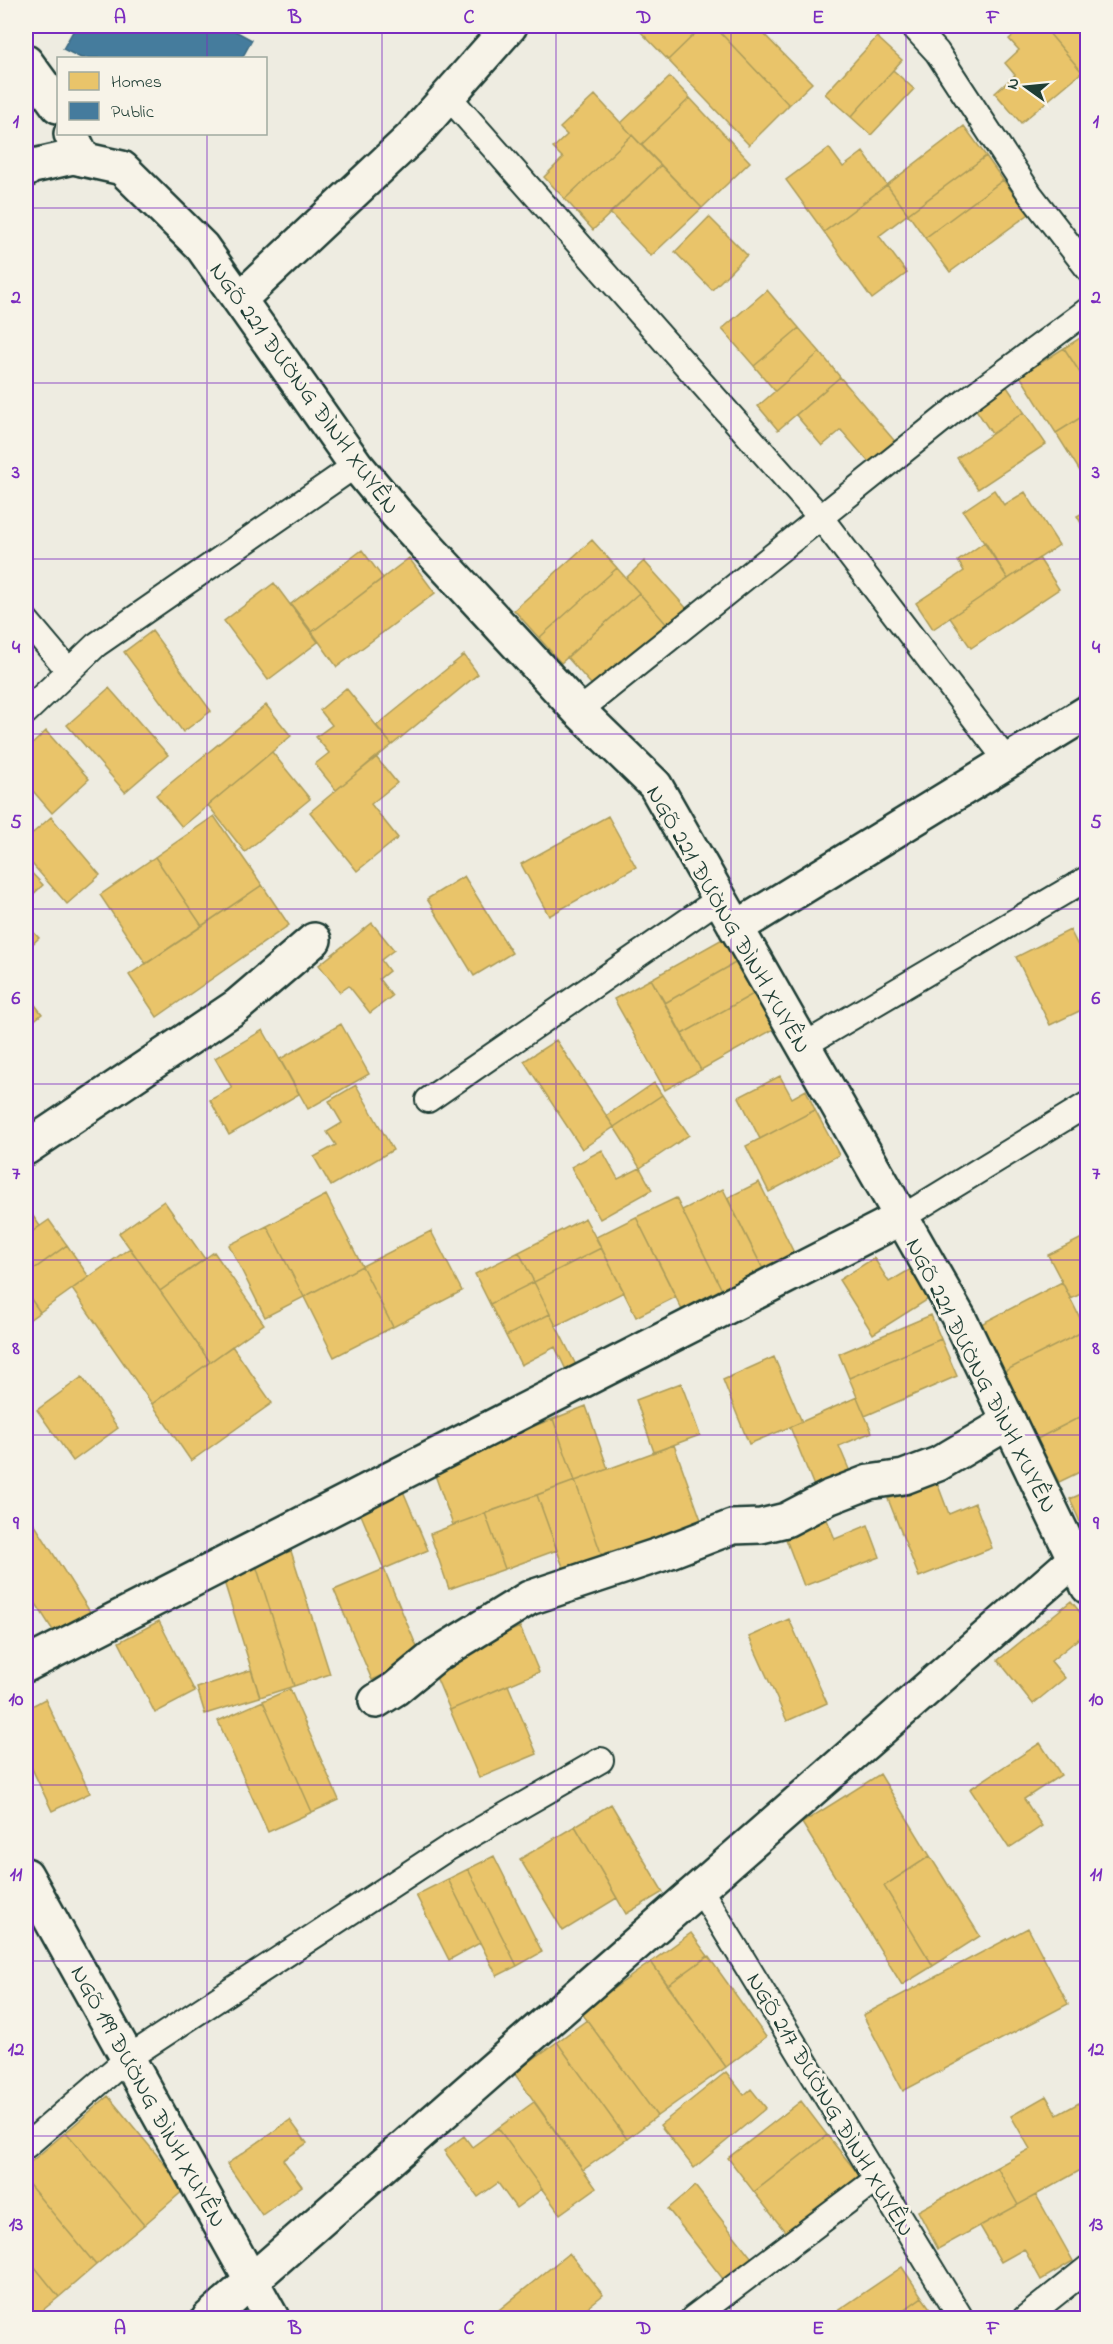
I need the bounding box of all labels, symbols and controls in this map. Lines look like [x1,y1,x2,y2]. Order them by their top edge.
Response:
text: A [114,4,126,33]
text: B [287,4,302,33]
text: C [464,4,475,33]
text: D [636,4,651,33]
text: E [812,4,824,33]
text: F [986,4,1000,33]
legend [57,57,267,135]
north arrow [996,57,1056,117]
text: Homes [111,70,162,96]
text: N [1000,75,1026,92]
text: Public [111,100,154,126]
text: 1 [13,108,20,137]
text: 1 [1093,108,1100,137]
street label: NGÕ 221 ĐƯỜNG ĐÌNH XUYÊN [199,256,407,523]
text: 2 [10,284,21,313]
text: 2 [1090,284,1101,313]
text: 3 [11,459,20,488]
text: 3 [1091,459,1100,488]
text: 4 [12,634,21,663]
text: 4 [1092,634,1101,663]
street label: NGÕ 221 ĐƯỜNG ĐÌNH XUYÊN [636,780,818,1061]
text: 5 [10,809,22,838]
text: 5 [1090,809,1102,838]
text: 6 [12,985,21,1014]
text: 6 [1092,985,1101,1014]
text: 7 [12,1160,21,1189]
text: 7 [1092,1160,1101,1189]
street label: NGÕ 221 ĐƯỜNG ĐÌNH XUYÊN [895,1232,1065,1520]
text: 8 [11,1335,20,1364]
text: 8 [1091,1335,1100,1364]
text: 9 [12,1510,20,1539]
text: 9 [1092,1510,1100,1539]
text: 10 [9,1686,24,1715]
text: 10 [1089,1686,1104,1715]
text: 11 [10,1861,23,1890]
text: 11 [1090,1861,1103,1890]
street label: NGÕ 199 ĐƯỜNG ĐÌNH XUYÊN [60,1960,234,2235]
street label: NGÕ 217 ĐƯỜNG ĐÌNH XUYÊN [736,1967,922,2244]
text: 12 [8,2036,24,2065]
text: 12 [1088,2036,1104,2065]
text: 13 [9,2211,23,2240]
text: 13 [1089,2211,1103,2240]
text: A [114,2315,126,2344]
text: B [287,2315,302,2344]
text: C [464,2315,475,2344]
text: D [636,2315,651,2344]
text: E [812,2315,824,2344]
text: F [986,2315,1000,2344]

